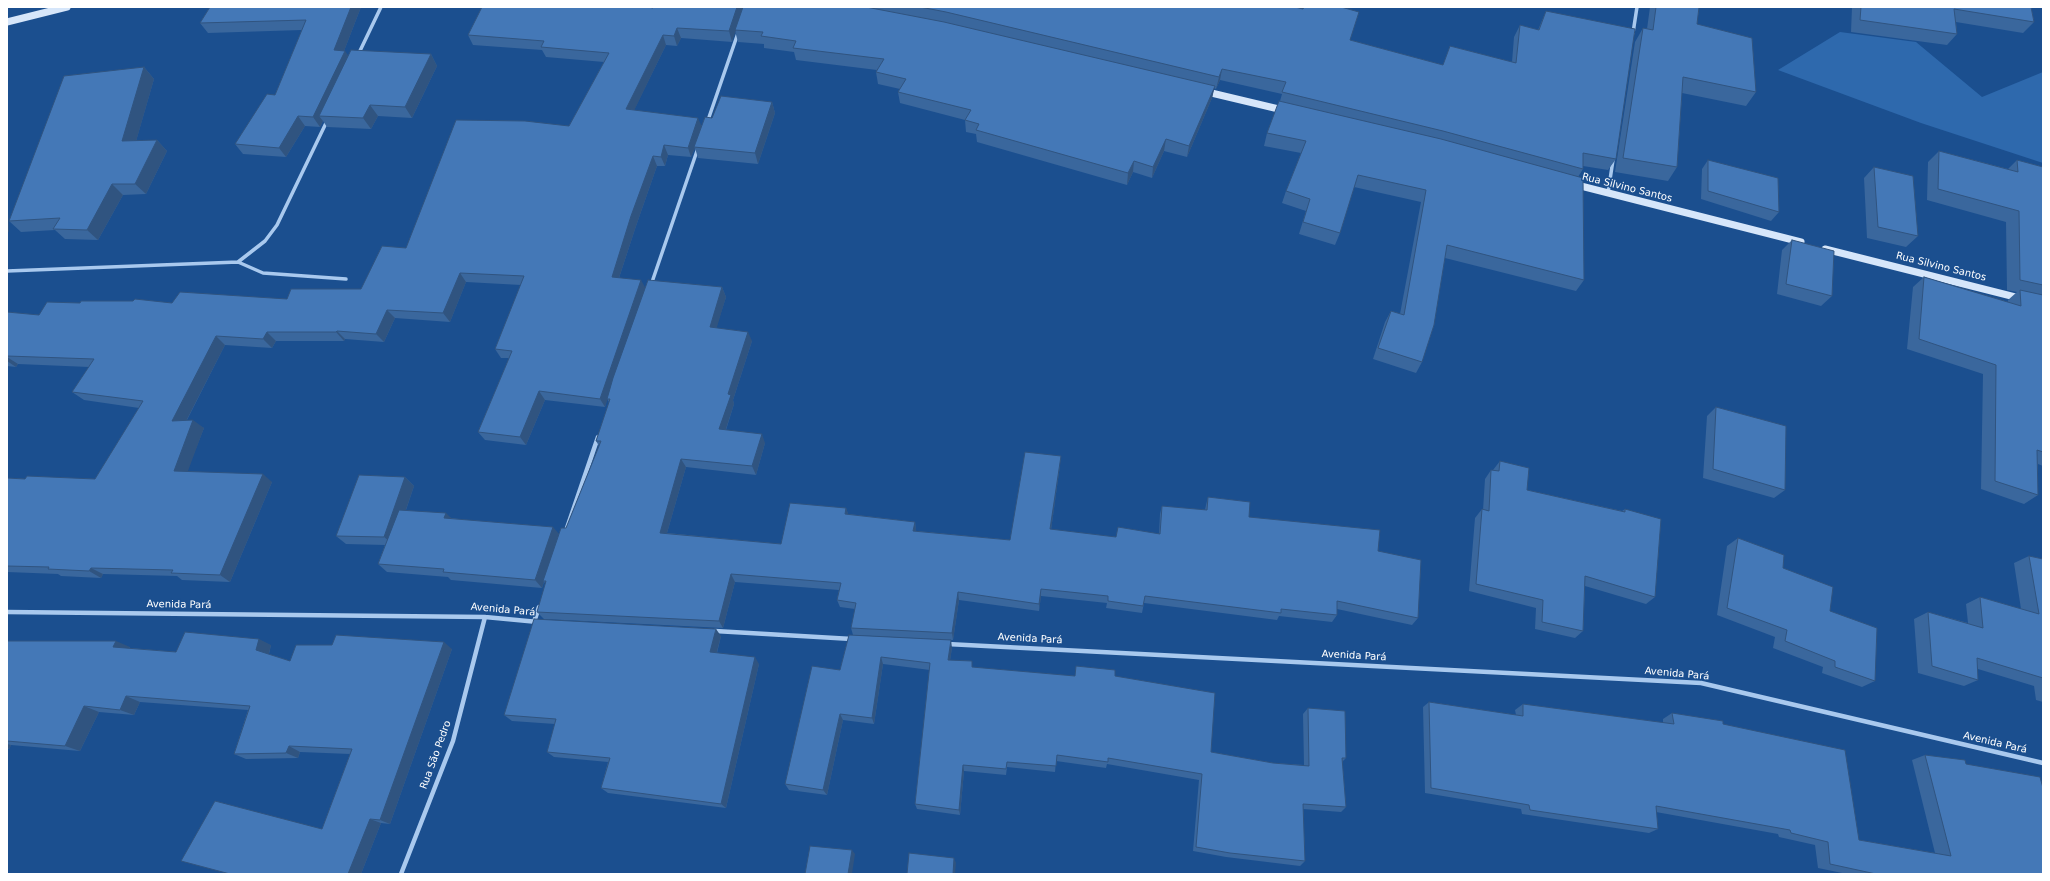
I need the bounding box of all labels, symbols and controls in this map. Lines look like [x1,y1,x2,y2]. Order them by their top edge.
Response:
street label: Rua Silvino Santos [1581,171,1673,205]
street label: Rua Silvino Santos [1895,250,1987,284]
street label: Avenida Pará [146,598,212,612]
street label: Avenida Pará [470,601,536,619]
street label: Avenida Pará [997,631,1063,647]
street label: Avenida Pará [1321,648,1387,664]
street label: Avenida Pará [1644,665,1710,683]
street label: Rua São Pedro [418,719,454,791]
street label: Avenida Pará [1962,730,2028,756]

